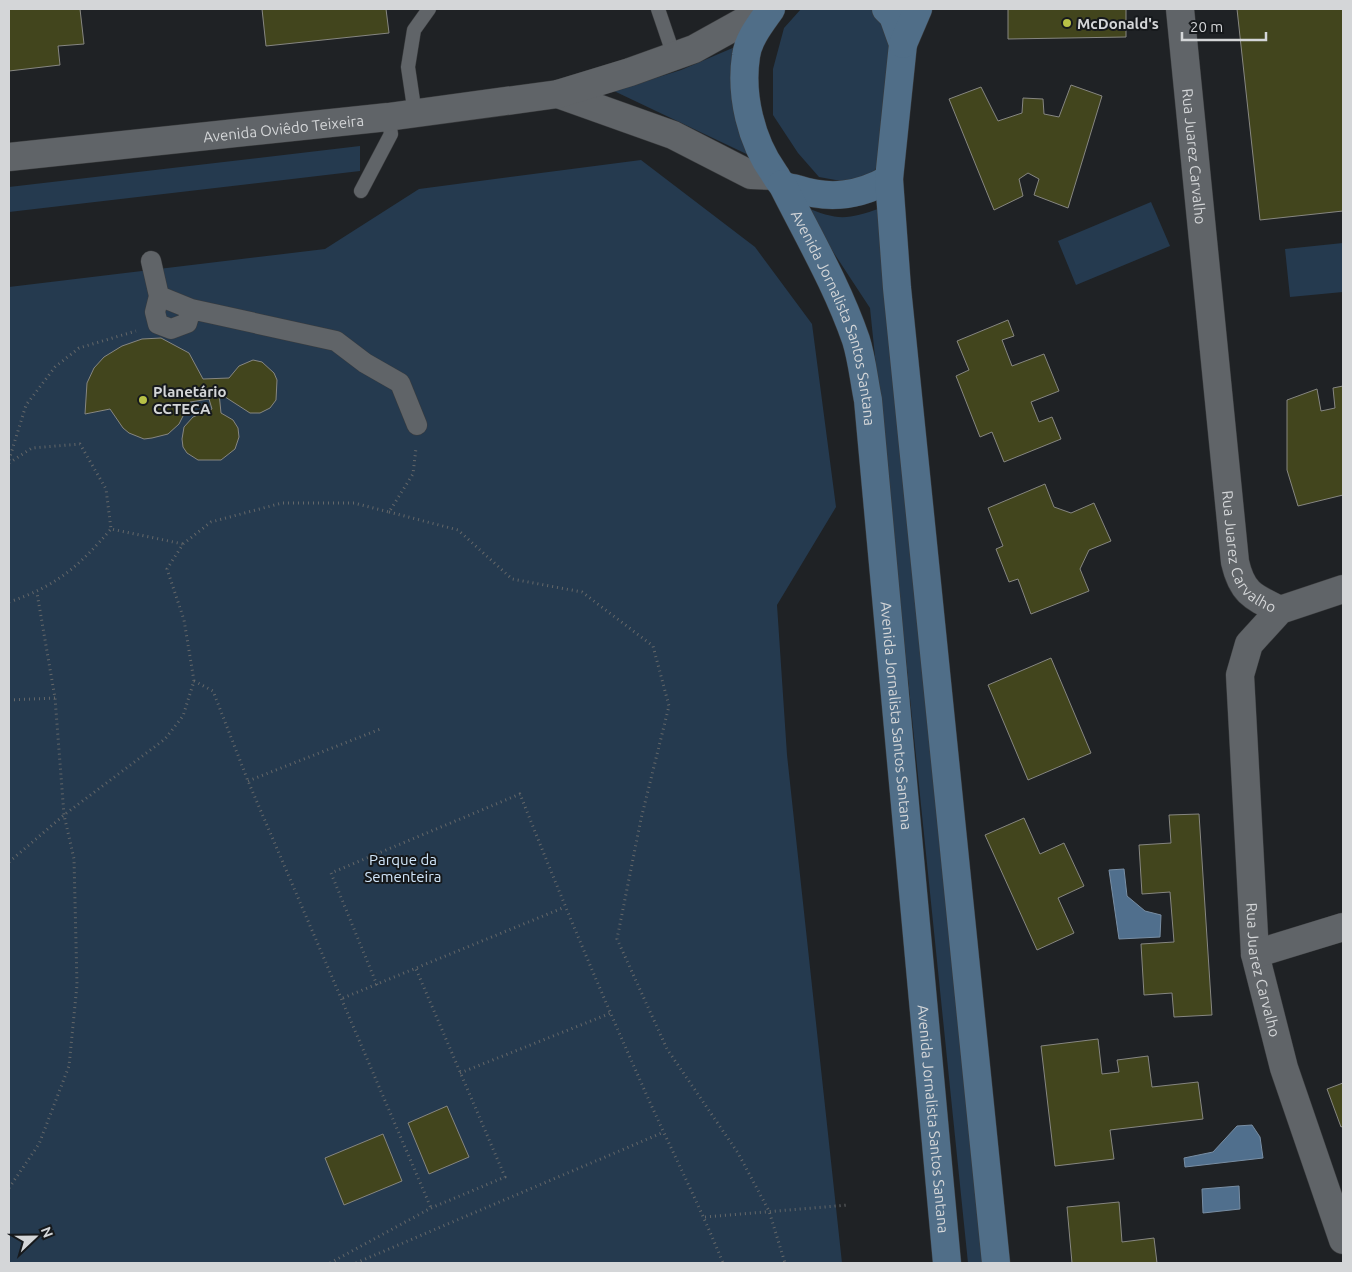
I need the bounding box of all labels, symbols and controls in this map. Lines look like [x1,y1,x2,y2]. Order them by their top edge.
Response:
scale bar [1182,10,1266,42]
place label: McDonald's [1077,15,1159,32]
marker: McDonald's [1061,17,1073,29]
text: 20 m [1190,18,1223,35]
street label: Rua Juarez Carvalho [1179,88,1210,225]
street label: Avenida Oviêdo Teixeira [202,111,365,145]
street label: Avenida Jornalista Santos Santana [788,207,879,426]
place label: Planetário CCTECA [153,383,227,417]
marker: Planetário CCTECA [137,394,149,406]
street label: Rua Juarez Carvalho [1219,490,1279,615]
street label: Avenida Jornalista Santos Santana [878,601,916,831]
park label: Parque da Sementeira [364,851,442,885]
street label: Rua Juarez Carvalho [1244,902,1284,1039]
street label: Avenida Jornalista Santos Santana [915,1004,953,1234]
north arrow [10,1212,60,1262]
text: N [38,1224,56,1240]

